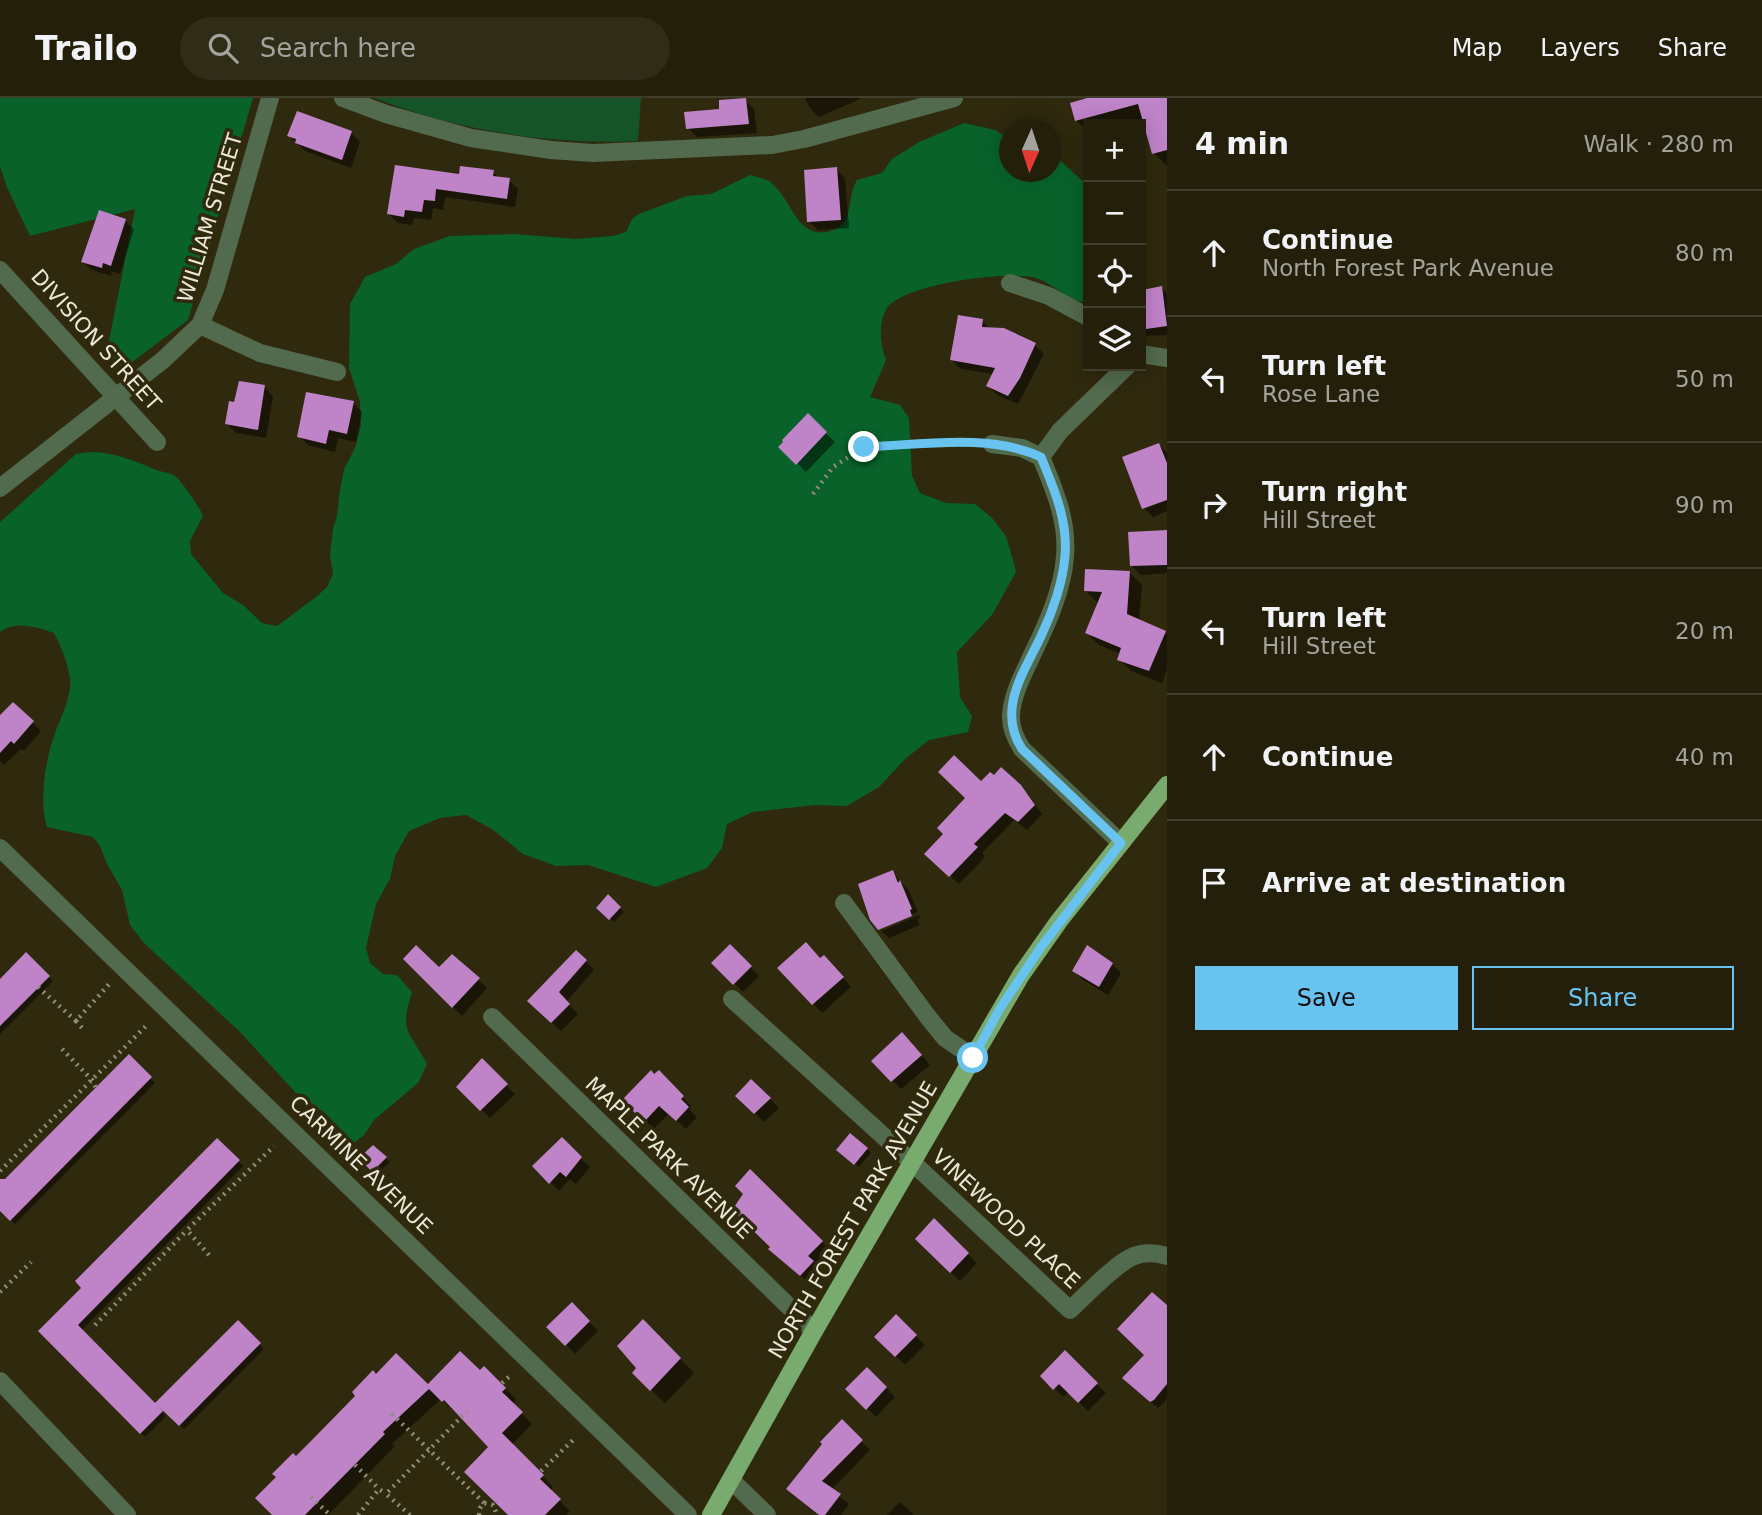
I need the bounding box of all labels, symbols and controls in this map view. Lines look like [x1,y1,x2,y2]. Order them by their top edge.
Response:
search box [180,17,670,80]
text: Trailo [35,29,138,68]
icon: search [204,29,242,67]
text: Search here [260,33,416,63]
text: Map [1452,34,1502,62]
text: Layers [1540,34,1620,62]
text: Share [1658,34,1727,62]
north arrow [999,119,1062,182]
map controls [1083,119,1146,371]
button: + [1083,119,1146,182]
text: 4 min [1195,126,1289,161]
street label: WILLIAM STREET [173,130,247,306]
text: Walk · 280 m [1583,131,1734,157]
button: − [1083,182,1146,245]
text: Continue [1262,225,1393,255]
icon: ahead [1195,234,1233,272]
text: 80 m [1675,240,1734,266]
button: locate [1083,245,1146,308]
text: North Forest Park Avenue [1262,255,1554,281]
street label: DIVISION STREET [26,265,166,416]
button: layers [1083,308,1146,371]
text: Turn left [1262,351,1386,381]
icon: left [1195,360,1233,398]
text: 50 m [1675,366,1734,392]
text: Rose Lane [1262,381,1380,407]
route end [848,431,879,462]
text: Turn right [1262,477,1407,507]
icon: right [1195,486,1233,524]
text: 90 m [1675,492,1734,518]
text: Hill Street [1262,507,1376,533]
text: Turn left [1262,603,1386,633]
icon: left [1195,612,1233,650]
text: 20 m [1675,618,1734,644]
text: Hill Street [1262,633,1376,659]
icon: ahead [1195,738,1233,776]
text: Continue [1262,742,1393,772]
text: 40 m [1675,744,1734,770]
icon: arrive [1195,864,1233,902]
text: Arrive at destination [1262,868,1566,898]
button: Save [1195,966,1458,1030]
button: Share [1472,966,1734,1030]
route start [957,1042,988,1073]
street label: MAPLE PARK AVENUE [581,1072,757,1244]
street label: NORTH FOREST PARK AVENUE [764,1077,942,1363]
street label: CARMINE AVENUE [285,1091,437,1239]
street label: VINEWOOD PLACE [927,1144,1085,1294]

